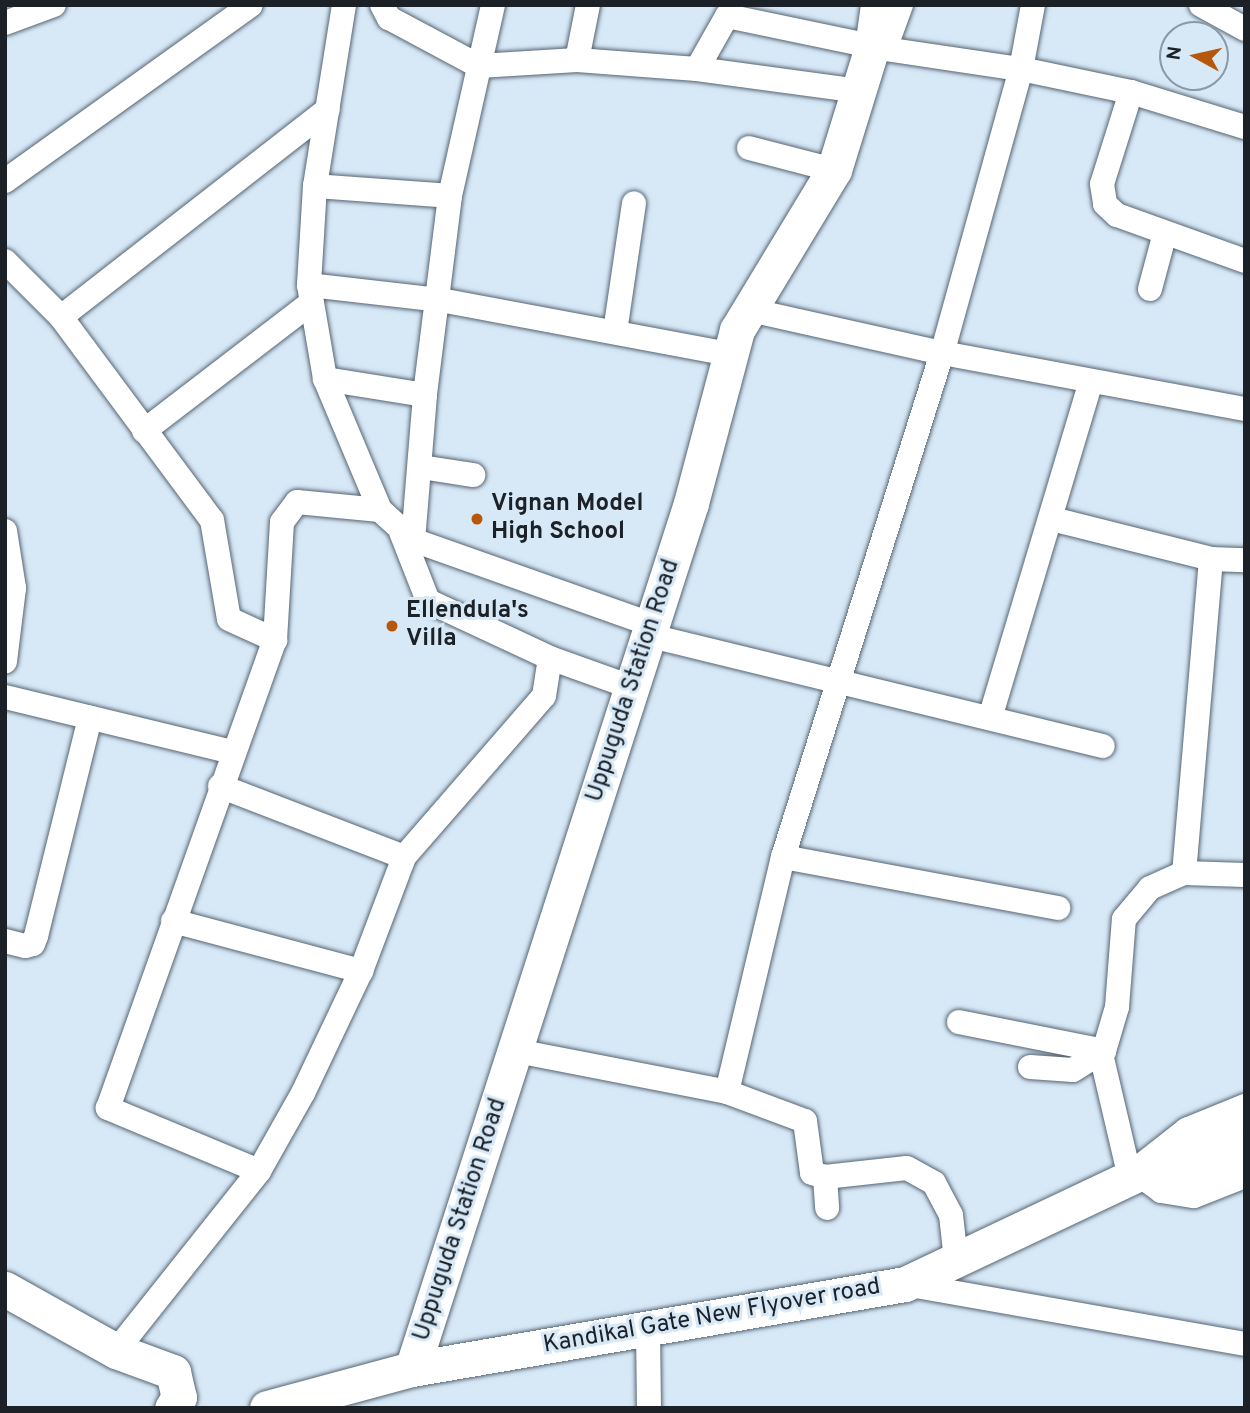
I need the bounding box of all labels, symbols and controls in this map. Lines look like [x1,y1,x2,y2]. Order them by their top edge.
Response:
north arrow [1159,21,1229,91]
text: N [1162,45,1188,62]
place label: Vignan Model High School [491,491,643,547]
marker: Vignan Model High School [469,511,485,527]
street label: Uppuguda Station Road [581,556,687,806]
place label: Ellendula's Villa [406,598,529,654]
marker: Ellendula's Villa [384,618,400,634]
street label: Uppuguda Station Road [408,1095,514,1345]
street label: Kandikal Gate New Flyover road [541,1273,883,1361]

